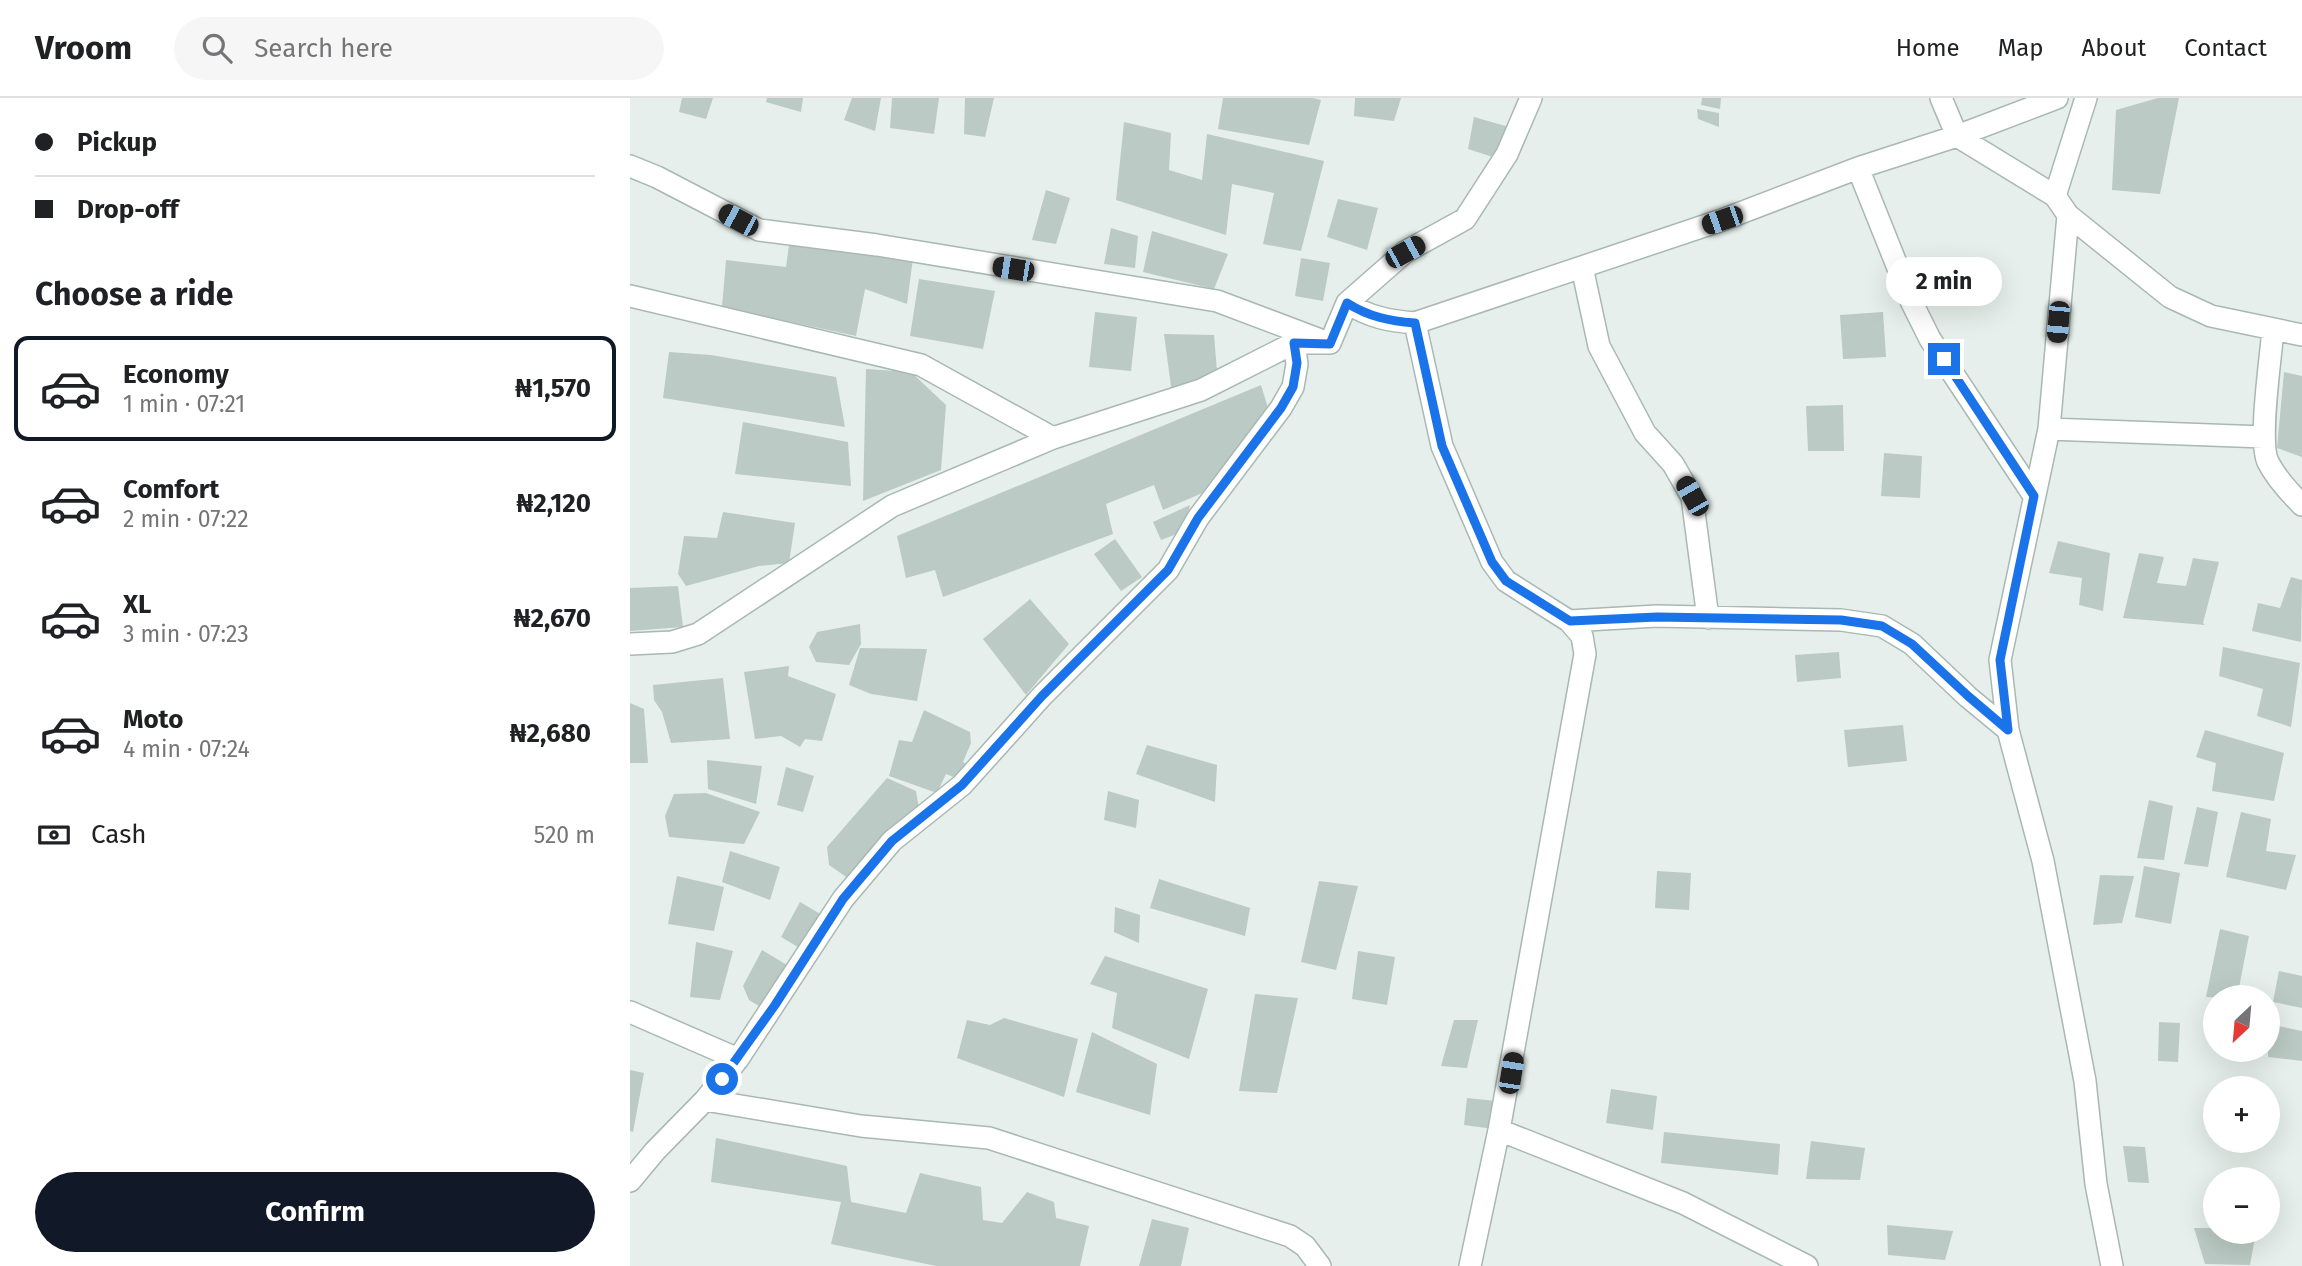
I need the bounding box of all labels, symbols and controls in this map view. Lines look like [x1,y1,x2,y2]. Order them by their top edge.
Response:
search box [174,17,664,80]
text: Vroom [35,28,132,68]
icon: search [198,29,236,67]
text: Search here [254,33,393,64]
text: Home [1896,34,1960,62]
text: Map [1998,34,2044,62]
text: About [2082,34,2146,62]
text: Contact [2184,34,2267,62]
text: Pickup [77,127,157,158]
text: Drop-off [77,194,179,225]
car [715,201,762,239]
car [1699,203,1746,237]
car [1382,233,1429,271]
car [991,255,1036,283]
callout: 2 min [1886,258,2002,306]
text: 2 min [1916,267,1972,295]
text: Choose a ride [35,275,233,313]
car [2046,300,2071,344]
route end [1928,343,1960,375]
icon: car [39,357,102,420]
text: Economy [123,359,229,390]
text: ₦1,570 [515,373,591,404]
text: 1 min · 07:21 [123,390,245,418]
icon: car [39,472,102,535]
car [1673,473,1712,519]
text: Comfort [123,474,219,505]
text: ₦2,120 [516,488,591,519]
text: 2 min · 07:22 [123,505,249,533]
icon: car [39,587,102,650]
text: XL [123,589,151,620]
text: ₦2,670 [513,603,591,634]
text: 3 min · 07:23 [123,620,249,648]
icon: car [39,702,102,765]
text: Moto [123,704,183,735]
text: ₦2,680 [510,718,591,749]
text: 4 min · 07:24 [123,735,250,763]
icon: cash [35,816,73,854]
text: Cash [91,819,147,850]
text: 520 m [534,821,595,849]
north arrow [2203,985,2280,1062]
map controls [2203,985,2280,1244]
car [1498,1051,1525,1095]
route start [706,1063,738,1095]
button: + [2203,1076,2280,1153]
button: − [2203,1167,2280,1244]
button: Confirm [35,1172,595,1252]

